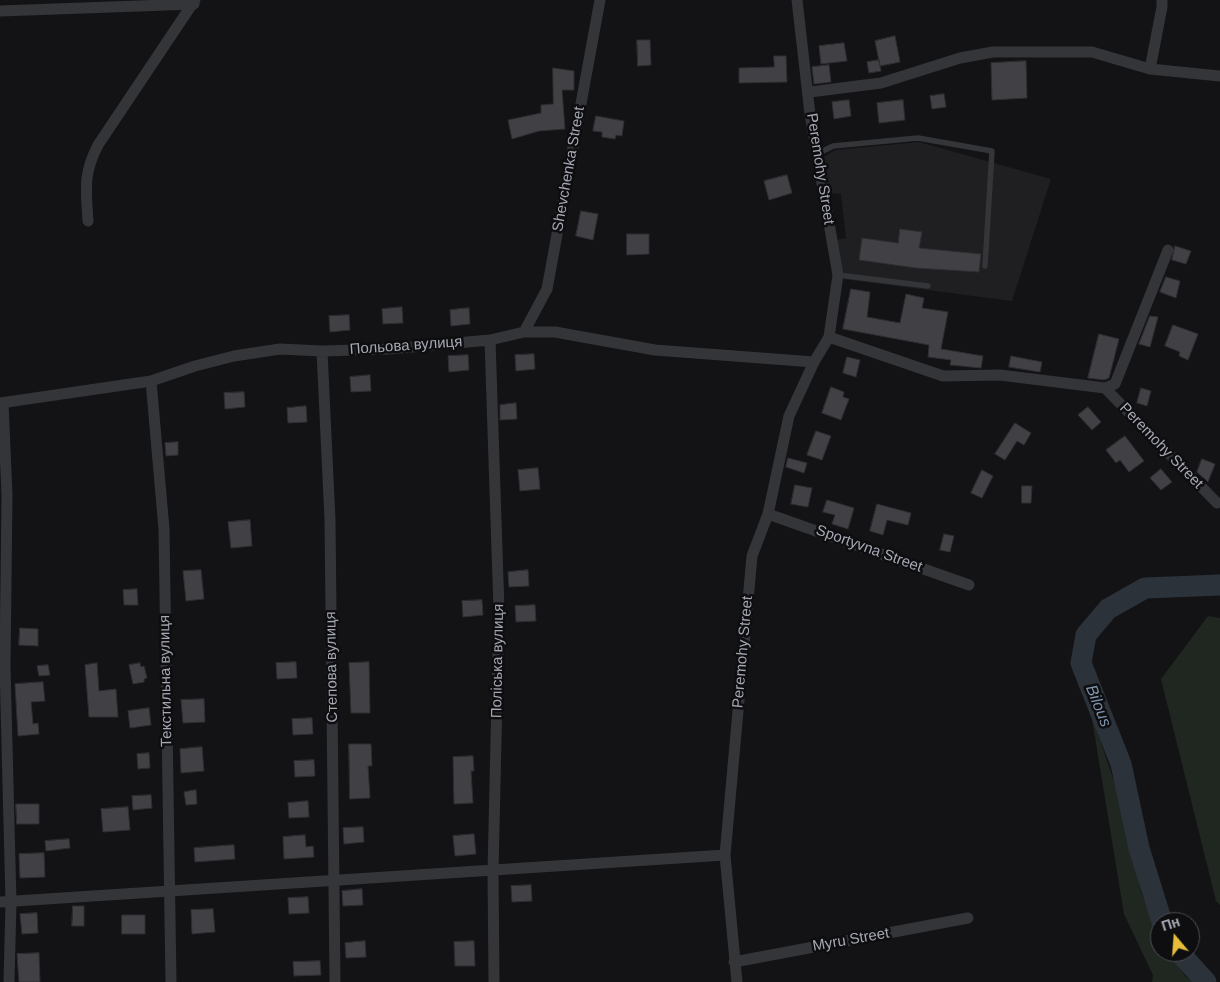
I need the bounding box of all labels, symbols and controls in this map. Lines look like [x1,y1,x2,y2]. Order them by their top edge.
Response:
street label: Shevchenka Street [549,105,589,233]
street label: Peremohy Street [802,112,838,226]
street label: Польова вулиця [349,333,463,359]
street label: Peremohy Street [1115,399,1207,493]
street label: Sportyvna Street [813,521,925,577]
street label: Peremohy Street [729,595,757,709]
street label: Поліська вулиця [488,604,508,718]
street label: Степова вулиця [322,611,342,723]
street label: Текстильна вулиця [156,615,176,747]
water label: Bilous [1081,682,1115,730]
north arrow [1150,912,1200,962]
text: Пн [1159,913,1182,934]
street label: Myru Street [811,924,891,956]

